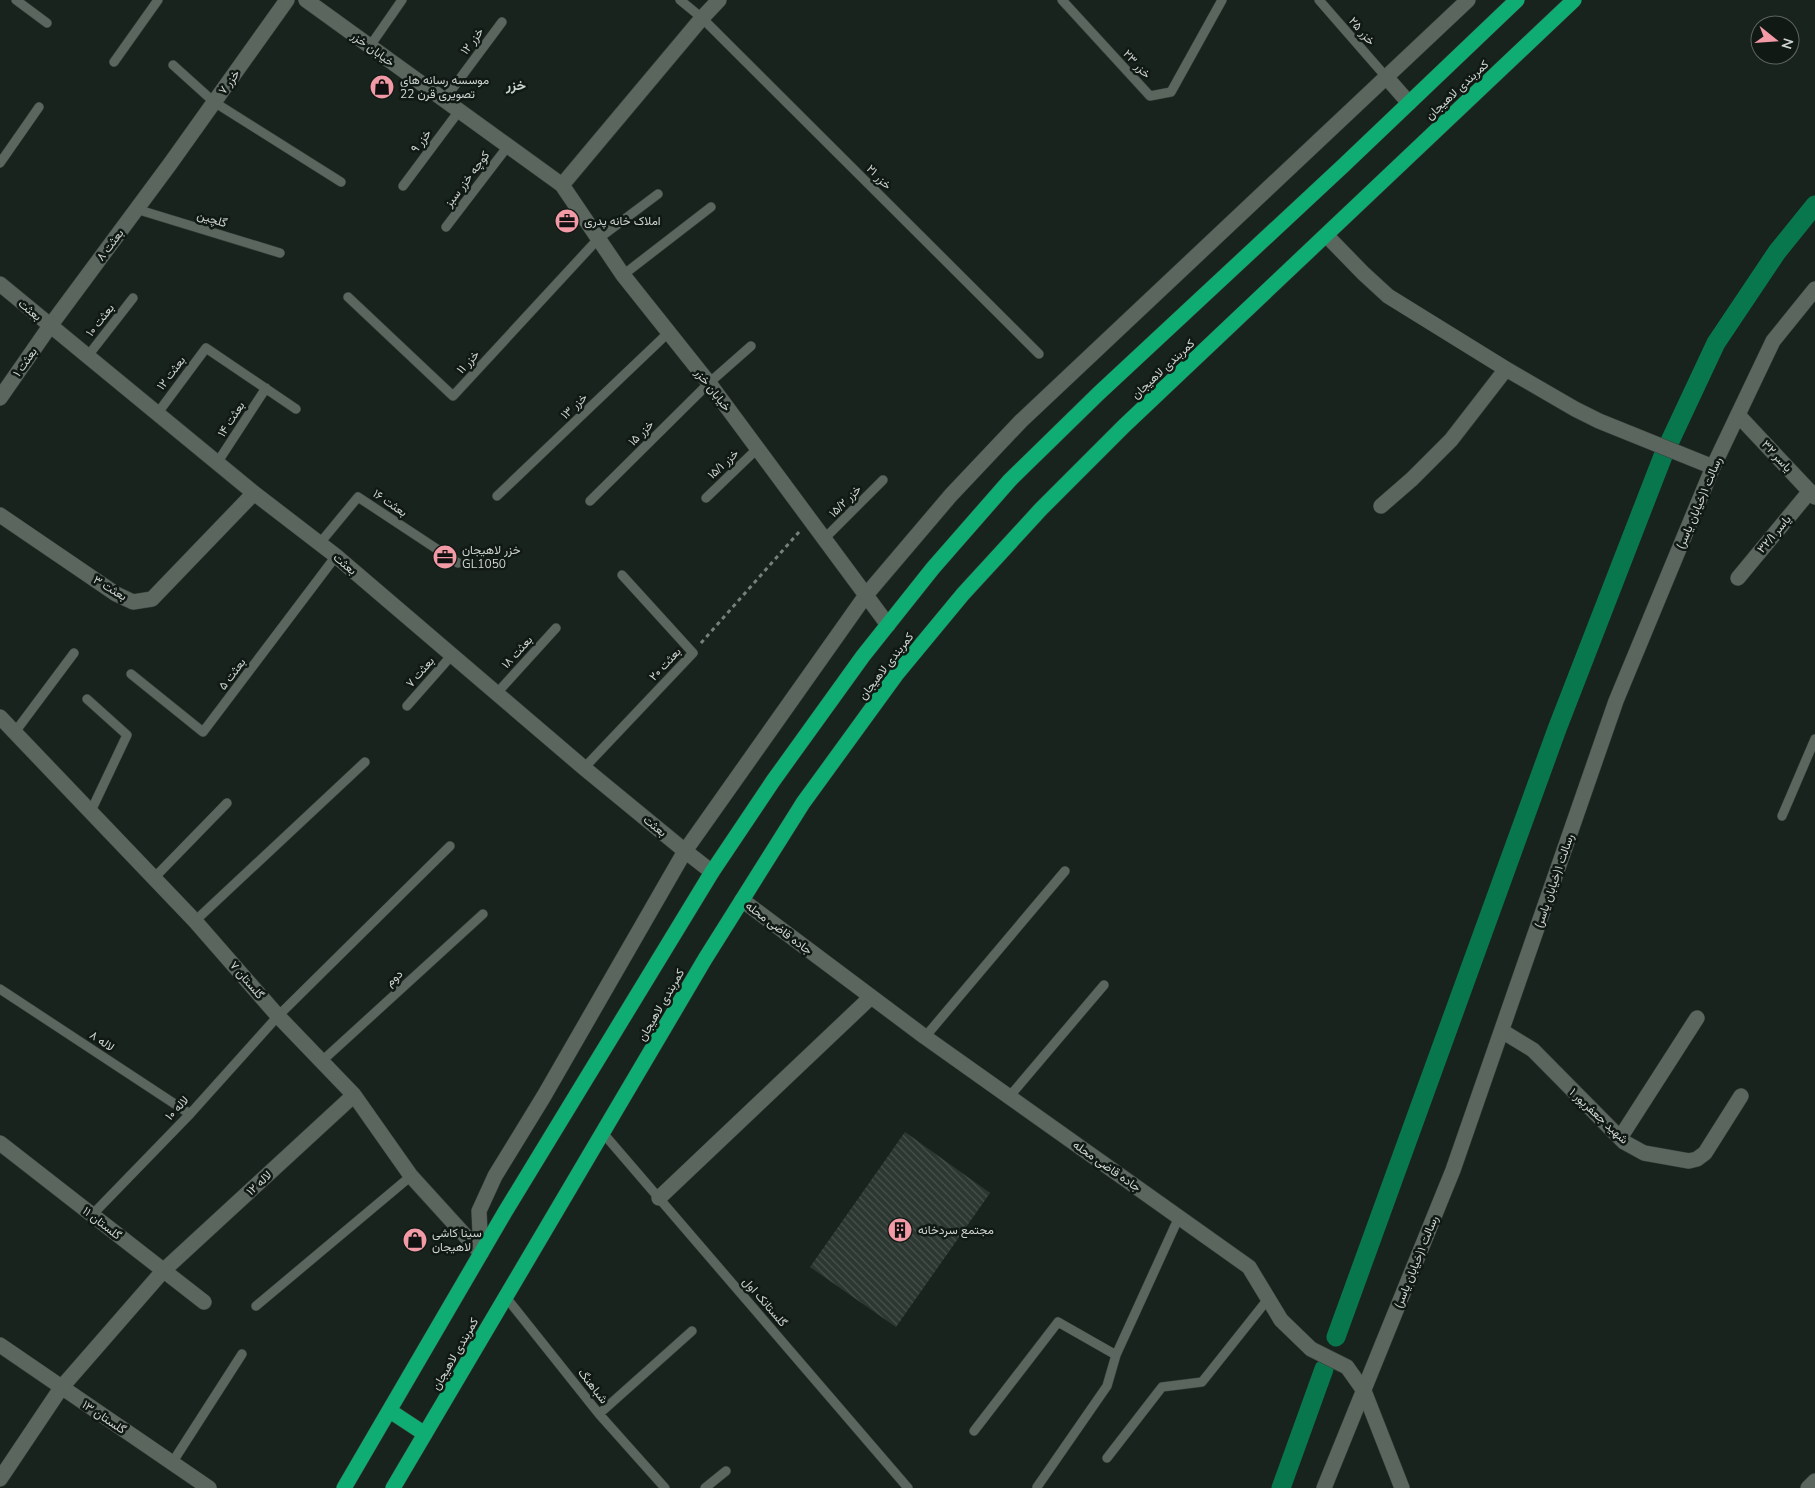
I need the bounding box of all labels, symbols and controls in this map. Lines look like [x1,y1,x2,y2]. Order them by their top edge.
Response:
street label: خزر ۲۵ [1345,13,1379,49]
north arrow [1750,15,1800,65]
street label: خزر ۱۲ [457,24,487,58]
street label: خیابان خزر [347,27,398,70]
text: N [1776,36,1798,51]
street label: خزر ۲۳ [1120,46,1154,82]
street label: کمربندی لاهیجان [1422,57,1492,123]
street label: خزر ۷ [215,66,243,98]
place label: موسسه رسانه های تصویری قرن 22 [400,72,489,102]
shop icon: موسسه رسانه های تصویری قرن 22 [369,74,395,100]
district label: خزر [505,76,526,95]
street label: خزر ۹ [407,126,435,156]
street label: کوچه خزر سبز [440,148,493,211]
street label: خزر ۲۱ [863,161,895,193]
street label: گلچین [195,207,229,231]
office icon: املاک خانه پدری [554,208,580,234]
place label: املاک خانه پدری [584,213,661,229]
street label: بعثت ۸ [93,226,127,264]
street label: بعثت [15,296,45,324]
street label: بعثت ۱۰ [82,300,118,340]
street label: کمربندی لاهیجان [1128,336,1198,402]
street label: بعثت ۱ [9,344,41,380]
street label: خزر ۱۱ [453,347,483,377]
street label: بعثت ۱۲ [153,353,189,393]
street label: خیابان خزر [691,365,735,415]
street label: خزر ۱۳ [557,389,591,423]
street label: بعثت ۱۴ [214,398,248,440]
street label: خزر ۱۵ [625,417,657,449]
street label: یاسر ۳۲ [1758,437,1796,476]
street label: خزر ۱۵/۱ [704,446,742,482]
street label: رسالت ۱(خیابان یاسر) [1672,454,1726,552]
street label: خزر ۱۵/۲ [825,481,865,521]
street label: بعثت ۱۶ [370,486,410,520]
street label: یاسر ۳۲/۱ [1753,511,1795,556]
place label: خزر لاهیجان GL1050 [462,542,521,572]
office icon: خزر لاهیجان GL1050 [432,544,458,570]
street label: بعثت [330,550,360,578]
street label: بعثت ۳ [90,572,130,604]
street label: کمربندی لاهیجان [855,629,917,703]
street label: بعثت ۱۸ [498,632,536,672]
street label: بعثت ۲۰ [645,644,685,684]
street label: بعثت ۷ [402,653,438,691]
street label: بعثت ۵ [215,655,249,693]
street label: بعثت [640,812,670,840]
street label: رسالت ۱(خیابان یاسر) [1530,832,1578,930]
street label: جاده قاضی محله [742,898,816,958]
street label: گلستان ۷ [226,958,268,1002]
street label: دوم [382,966,406,990]
street label: کمربندی لاهیجان [634,966,688,1044]
street label: لاله ۸ [86,1027,118,1055]
street label: شهید جعفرپور ۱ [1566,1085,1632,1147]
street label: لاله ۱۰ [162,1092,192,1124]
street label: جاده قاضی محله [1070,1137,1144,1195]
street label: لاله ۱۲ [243,1167,275,1199]
street label: گلستان ۱۱ [79,1203,125,1243]
street label: رسالت ۱(خیابان یاسر) [1390,1213,1442,1311]
building icon: مجتمع سردخانه [887,1217,913,1243]
place label: مجتمع سردخانه [918,1222,994,1239]
place label: سینا کاشی لاهیجان [432,1225,482,1255]
shop icon: سینا کاشی لاهیجان [402,1227,428,1253]
street label: گلستانک اول [739,1274,791,1330]
street label: کمربندی لاهیجان [428,1315,482,1393]
street label: شباهنگ [574,1365,612,1407]
street label: گلستان ۱۳ [79,1397,129,1437]

